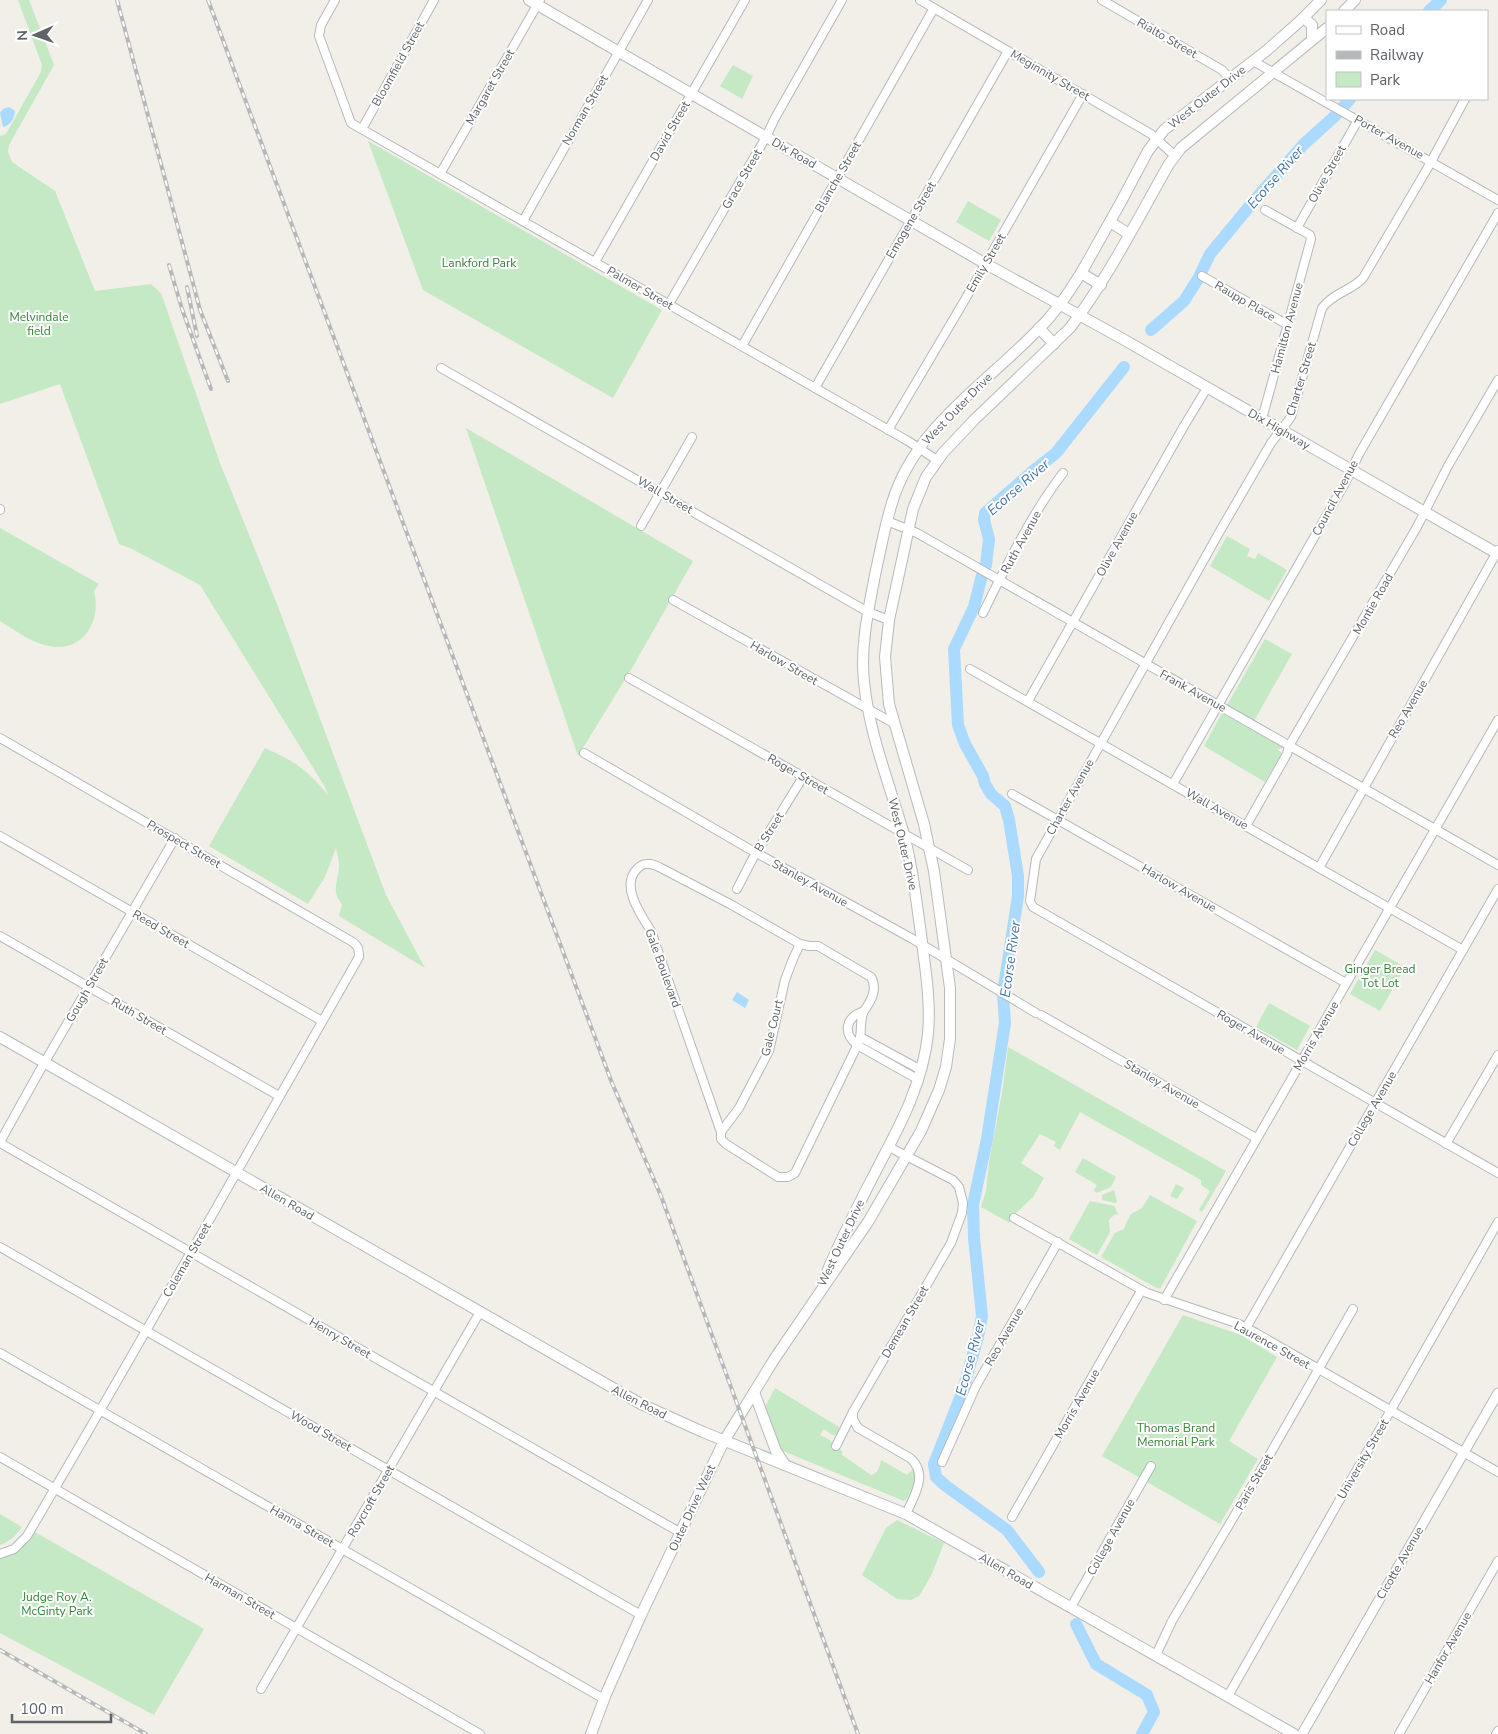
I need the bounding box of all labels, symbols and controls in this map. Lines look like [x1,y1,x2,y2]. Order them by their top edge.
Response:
north arrow [10,10,60,60]
legend [1326,10,1488,100]
street label: Rialto Street [1134,14,1201,62]
street label: Bloomfield Street [368,18,428,109]
text: Road [1370,20,1405,40]
text: N [13,30,32,41]
text: Railway [1370,45,1424,65]
street label: Margaret Street [462,46,519,128]
street label: Meginnity Street [1007,46,1093,105]
street label: West Outer Drive [1165,62,1249,132]
text: Park [1370,70,1400,90]
street label: Norman Street [558,71,612,148]
street label: David Street [646,97,694,164]
street label: Porter Avenue [1351,111,1427,163]
street label: Dix Road [769,134,819,172]
street label: Blanche Street [811,138,865,215]
water label: Ecorse River [1243,141,1308,213]
street label: Olive Street [1305,142,1350,206]
street label: Grace Street [718,145,766,212]
street label: Emogene Street [882,178,940,261]
street label: Emily Street [963,230,1010,295]
park label: Lankford Park [442,255,517,271]
street label: Palmer Street [604,263,677,314]
street label: Raupp Place [1212,277,1278,325]
street label: Hamilton Avenue [1267,281,1307,375]
park label: Melvindale field [9,309,69,339]
street label: Charter Street [1282,339,1320,418]
street label: West Outer Drive [919,370,995,448]
street label: Dix Highway [1245,405,1314,454]
water label: Ecorse River [983,454,1054,520]
street label: Council Avenue [1308,457,1362,539]
street label: Wall Street [634,473,696,518]
street label: Ruth Avenue [997,508,1045,576]
street label: Olive Avenue [1093,509,1141,579]
street label: Montie Road [1349,571,1397,637]
street label: Harlow Street [747,637,822,689]
street label: Frank Avenue [1157,666,1229,716]
street label: Reo Avenue [1385,677,1431,741]
street label: Roger Street [765,750,832,798]
street label: Charter Avenue [1042,756,1098,838]
street label: Wall Avenue [1183,785,1251,833]
street label: West Outer Drive [885,796,921,892]
street label: B Street [751,808,788,855]
street label: Prospect Street [144,816,225,872]
street label: Stanley Avenue [769,855,851,911]
street label: Harlow Avenue [1139,860,1219,916]
street label: Reed Street [130,906,193,952]
water label: Ecorse River [996,919,1025,999]
street label: Gale Boulevard [641,926,685,1010]
street label: Gough Street [62,954,112,1025]
park label: Ginger Bread Tot Lot [1344,961,1416,991]
street label: Ruth Street [108,994,170,1039]
street label: Gale Court [757,997,787,1058]
street label: Morris Avenue [1290,998,1342,1074]
street label: Roger Avenue [1214,1006,1288,1058]
street label: Stanley Avenue [1121,1056,1203,1112]
street label: College Avenue [1344,1068,1400,1150]
street label: Allen Road [257,1180,317,1224]
street label: West Outer Drive [814,1197,868,1289]
street label: Coleman Street [159,1219,215,1300]
street label: Demean Street [878,1282,933,1361]
street label: Reo Avenue [981,1305,1027,1369]
street label: Henry Street [306,1314,375,1363]
water label: Ecorse River [951,1317,990,1398]
street label: Laurence Street [1231,1317,1314,1373]
street label: Morris Avenue [1051,1366,1103,1442]
street label: Allen Road [609,1381,669,1423]
street label: Wood Street [287,1407,355,1455]
street label: University Street [1334,1415,1393,1502]
park label: Thomas Brand Memorial Park [1137,1420,1216,1450]
street label: Paris Street [1231,1450,1277,1513]
street label: Roycroft Street [344,1461,398,1540]
street label: Outer Drive West [665,1461,719,1554]
street label: College Avenue [1083,1496,1139,1578]
street label: Hanna Street [267,1501,338,1551]
street label: Cicotte Avenue [1373,1524,1427,1602]
street label: Allen Road [976,1549,1036,1593]
street label: Harman Street [202,1569,279,1623]
park label: Judge Roy A. McGinty Park [21,1589,94,1619]
street label: Hanfor Avenue [1421,1609,1475,1687]
scale bar [12,1692,111,1724]
text: 100 m [20,1699,64,1719]

